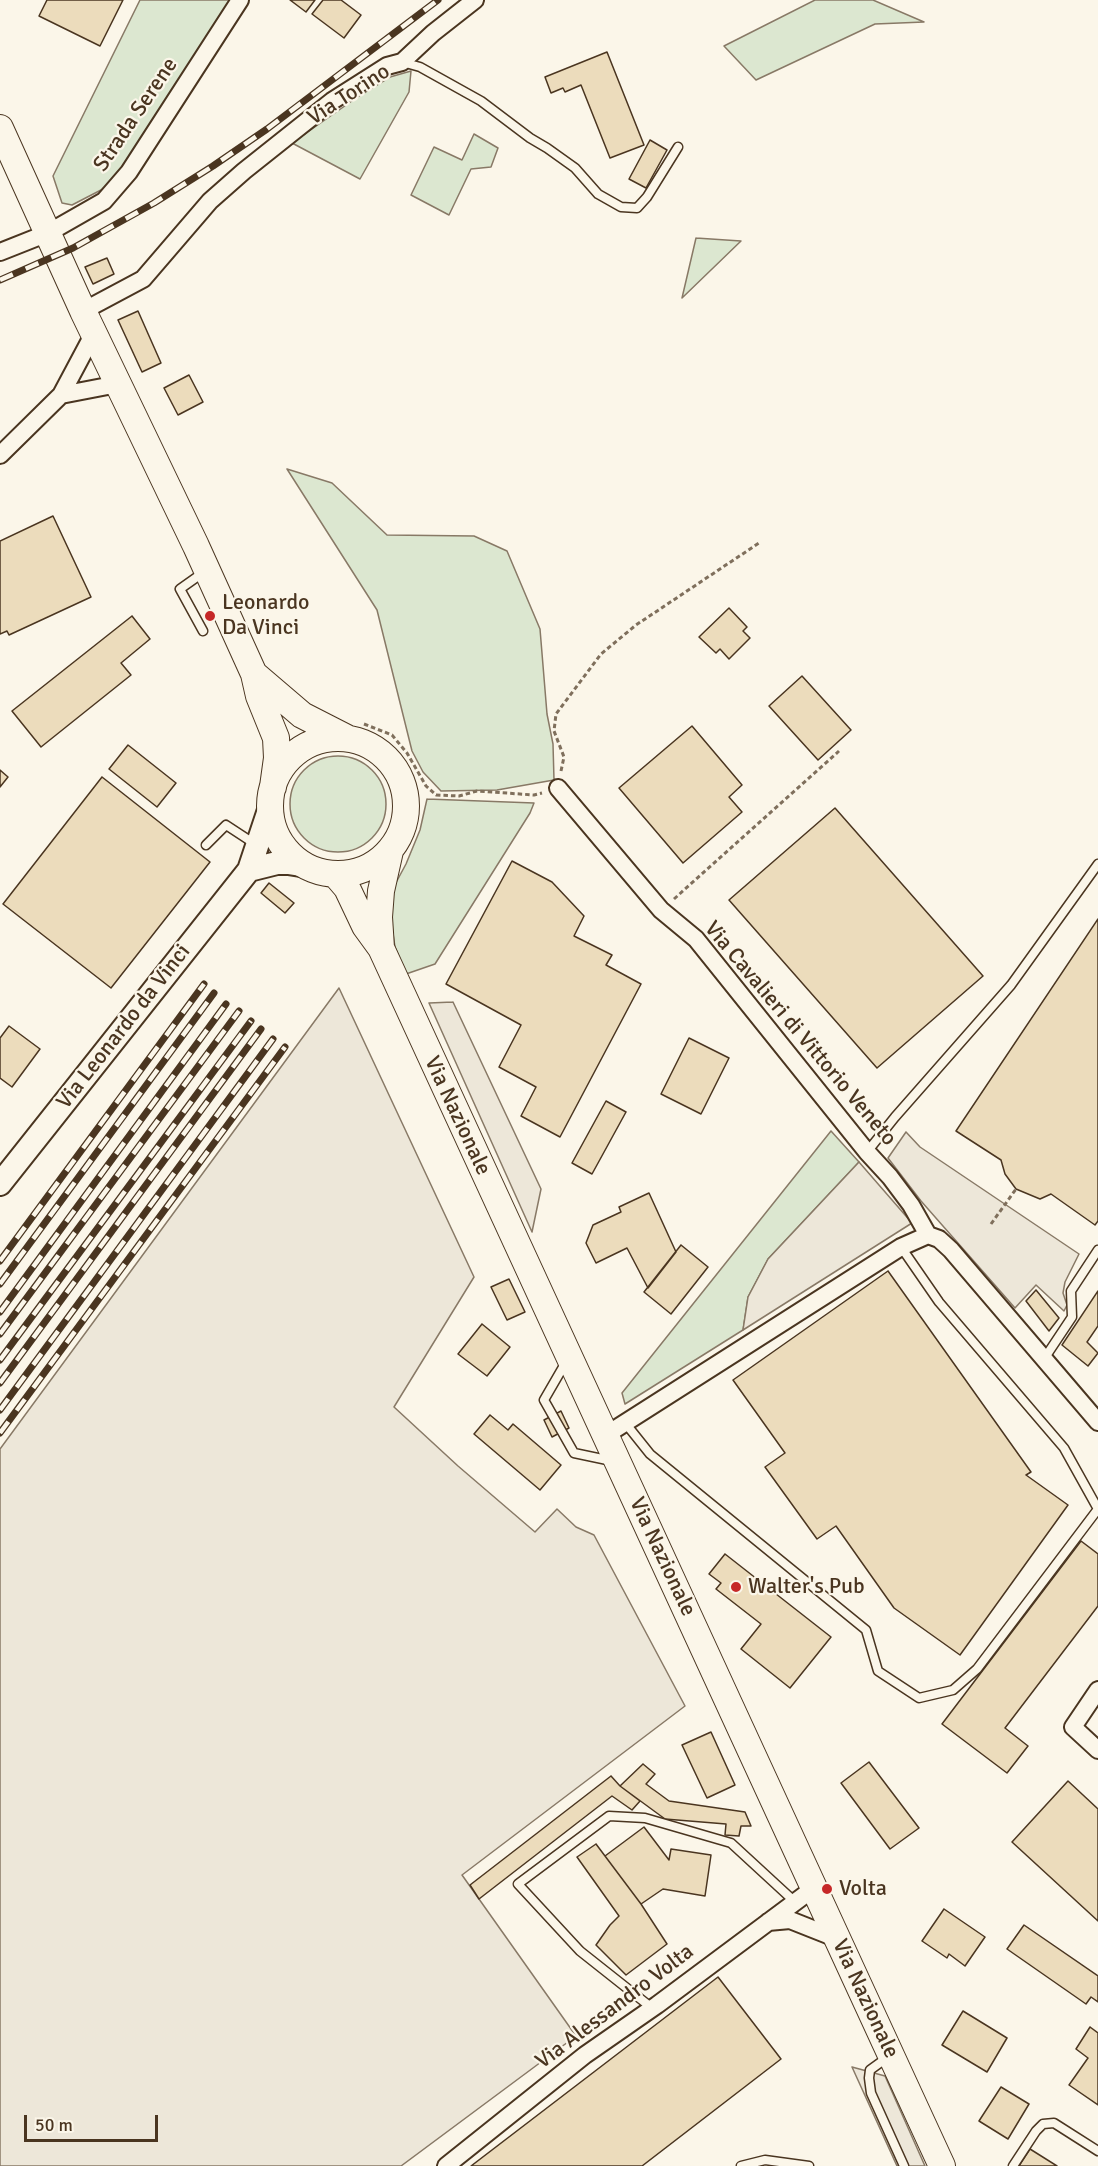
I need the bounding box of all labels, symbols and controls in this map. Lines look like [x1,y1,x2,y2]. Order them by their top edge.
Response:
street label: Strada Serene [88,53,184,177]
street label: Via Torino [303,59,395,131]
place label: Leonardo Da Vinci [222,590,310,642]
marker: Leonardo Da Vinci [203,609,217,623]
street label: Via Cavalieri di Vittorio Veneto [698,916,902,1152]
street label: Via Leonardo da Vinci [51,939,197,1115]
street label: Via Nazionale [418,1052,496,1180]
street label: Via Nazionale [623,1493,701,1621]
place label: Walter's Pub [748,1574,865,1600]
marker: Walter's Pub [729,1580,743,1594]
place label: Volta [839,1876,887,1902]
marker: Volta [820,1882,834,1896]
street label: Via Nazionale [826,1935,904,2063]
street label: Via Alessandro Volta [531,1939,699,2075]
scale bar [27,2103,160,2141]
text: 50 m [35,2114,73,2136]

